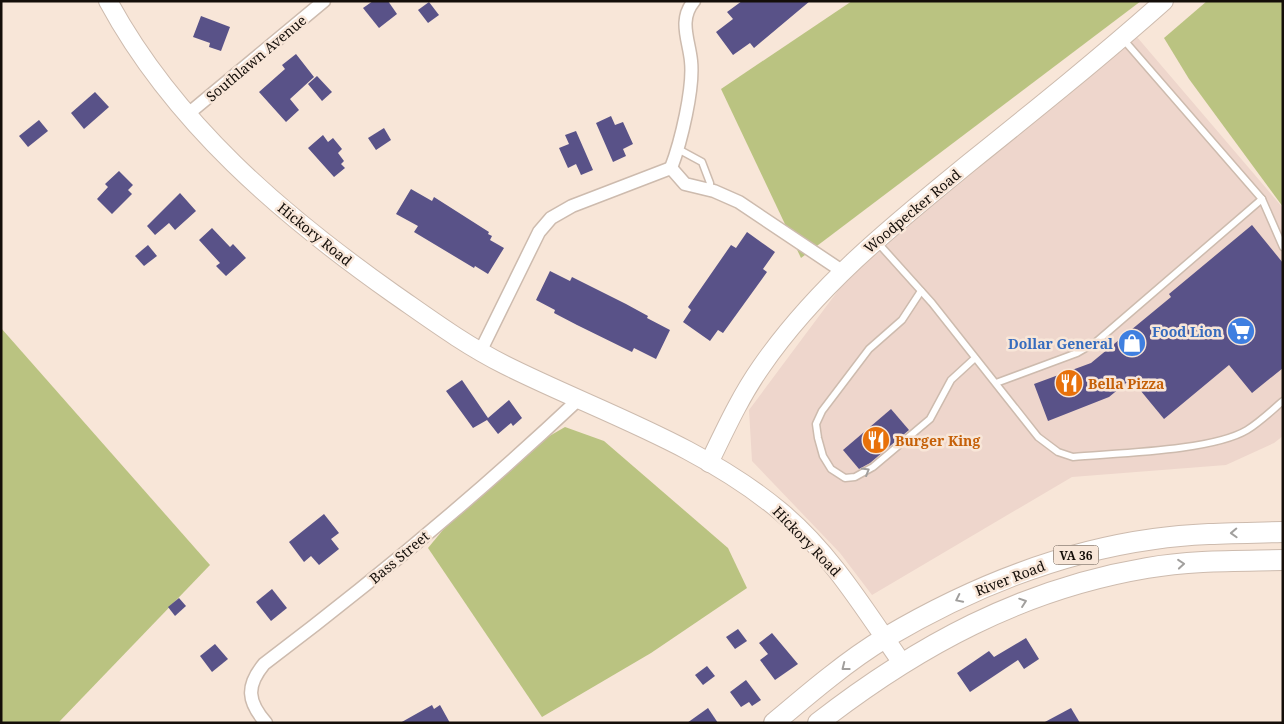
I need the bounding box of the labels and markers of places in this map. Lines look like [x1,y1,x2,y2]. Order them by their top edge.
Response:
supermarket icon: Food Lion [1226,316,1256,346]
place label: Food Lion [1152,322,1222,341]
shop icon: Dollar General [1117,328,1147,358]
place label: Dollar General [1008,334,1113,353]
restaurant icon: Bella Pizza [1054,368,1084,398]
place label: Bella Pizza [1088,374,1164,393]
restaurant icon: Burger King [861,425,891,455]
place label: Burger King [895,431,980,450]

